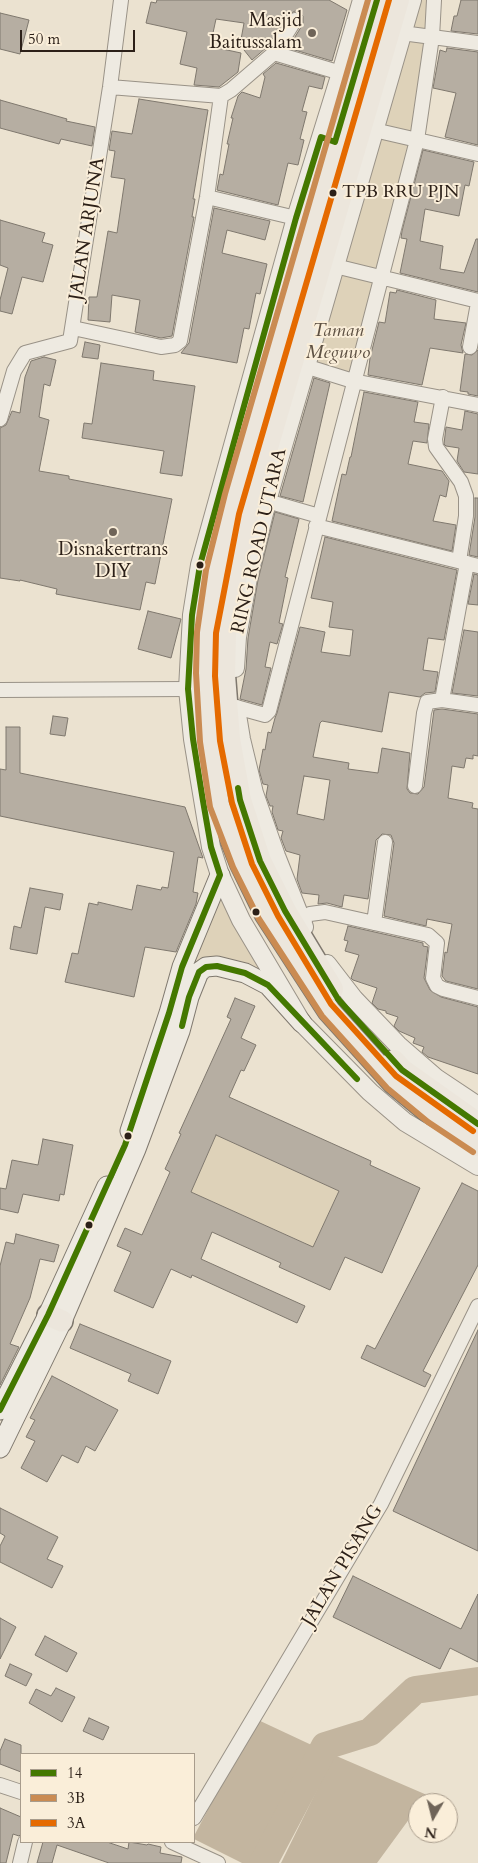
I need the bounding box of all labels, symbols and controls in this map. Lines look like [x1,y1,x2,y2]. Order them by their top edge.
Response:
place label: Masjid Baitussalam [209,11,302,55]
scale bar [22,20,138,52]
marker: Masjid Baitussalam [306,27,318,39]
text: 50 m [28,29,60,49]
street label: JALAN ARJUNA [65,156,111,302]
place label: TPB RRU PJN [342,182,459,204]
marker: TPB RRU PJN [328,188,338,198]
park label: Taman Meguwo [306,321,370,365]
street label: RING ROAD UTARA [228,446,292,636]
marker: Disnakertrans DIY [107,526,119,538]
place label: Disnakertrans DIY [58,540,168,584]
unlabelled marker [195,560,205,570]
unlabelled marker [251,907,261,917]
unlabelled marker [123,1131,133,1141]
unlabelled marker [84,1220,94,1230]
street label: JALAN PISANG [298,1501,388,1631]
legend [20,1753,195,1843]
text: 14 [67,1763,82,1783]
text: 3B [67,1788,85,1808]
north arrow [408,1793,458,1843]
text: 3A [67,1813,85,1833]
text: N [424,1822,438,1843]

